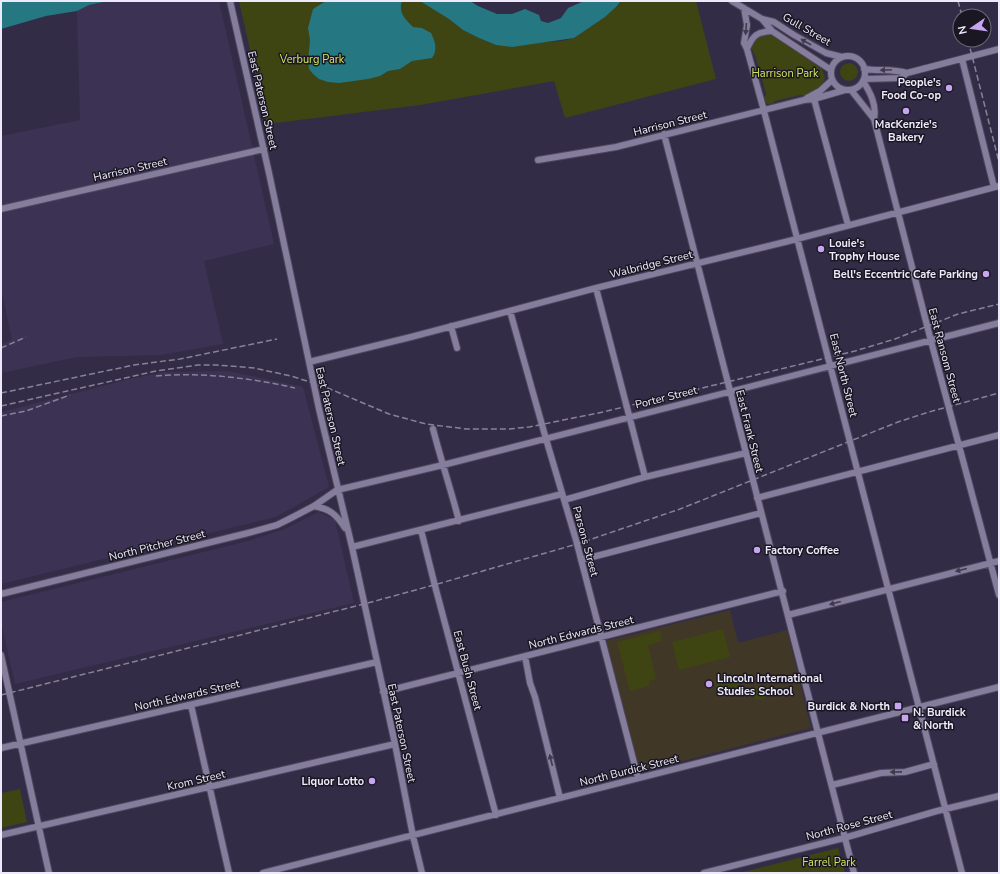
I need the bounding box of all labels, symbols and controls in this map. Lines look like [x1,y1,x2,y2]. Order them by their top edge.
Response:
north arrow [952,8,992,48]
street label: Gull Street [780,10,834,49]
one-way arrow [743,23,750,35]
text: N [955,24,971,36]
one-way arrow [800,39,812,45]
street label: East Paterson Street [244,49,281,151]
park label: Verburg Park [279,52,345,67]
park label: Harrison Park [751,66,819,81]
one-way arrow [880,67,892,74]
place label: People's Food Co-op [881,75,941,103]
marker: People's Food Co-op [944,83,954,93]
marker: MacKenzie's Bakery [901,106,911,116]
street label: Harrison Street [632,107,709,140]
place label: MacKenzie's Bakery [875,117,937,145]
street label: Harrison Street [92,154,169,185]
place label: Louie's Trophy House [829,236,900,264]
marker: Louie's Trophy House [816,244,826,254]
street label: Walbridge Street [608,247,694,282]
place label: Bell's Eccentric Cafe Parking [833,267,978,282]
marker: Bell's Eccentric Cafe Parking [981,269,991,279]
street label: East Ransom Street [925,306,964,404]
street label: East North Street [826,332,861,419]
street label: East Paterson Street [312,365,349,467]
street label: Porter Street [633,382,699,412]
street label: East Frank Street [732,388,767,474]
street label: Parsons Street [569,504,602,578]
street label: North Pitcher Street [107,526,207,565]
place label: Factory Coffee [765,543,839,558]
marker: Factory Coffee [752,545,762,555]
one-way arrow [955,568,967,574]
one-way arrow [829,600,841,606]
street label: North Edwards Street [527,612,635,653]
street label: East Bush Street [450,629,485,712]
place label: Lincoln International Studies School [717,671,823,699]
street label: North Edwards Street [133,676,241,715]
marker: Lincoln International Studies School [704,679,714,689]
street label: East Paterson Street [384,682,419,784]
place label: Burdick & North [808,699,890,714]
marker: Burdick & North [893,701,903,711]
place label: N. Burdick & North [913,705,967,733]
marker: N. Burdick & North [900,713,910,723]
street label: North Burdick Street [578,751,680,790]
one-way arrow [548,754,554,766]
street label: Krom Street [166,766,227,794]
one-way arrow [890,769,902,776]
place label: Liquor Lotto [302,774,364,789]
marker: Liquor Lotto [367,776,377,786]
street label: North Rose Street [804,807,894,844]
park label: Farrel Park [802,855,856,870]

